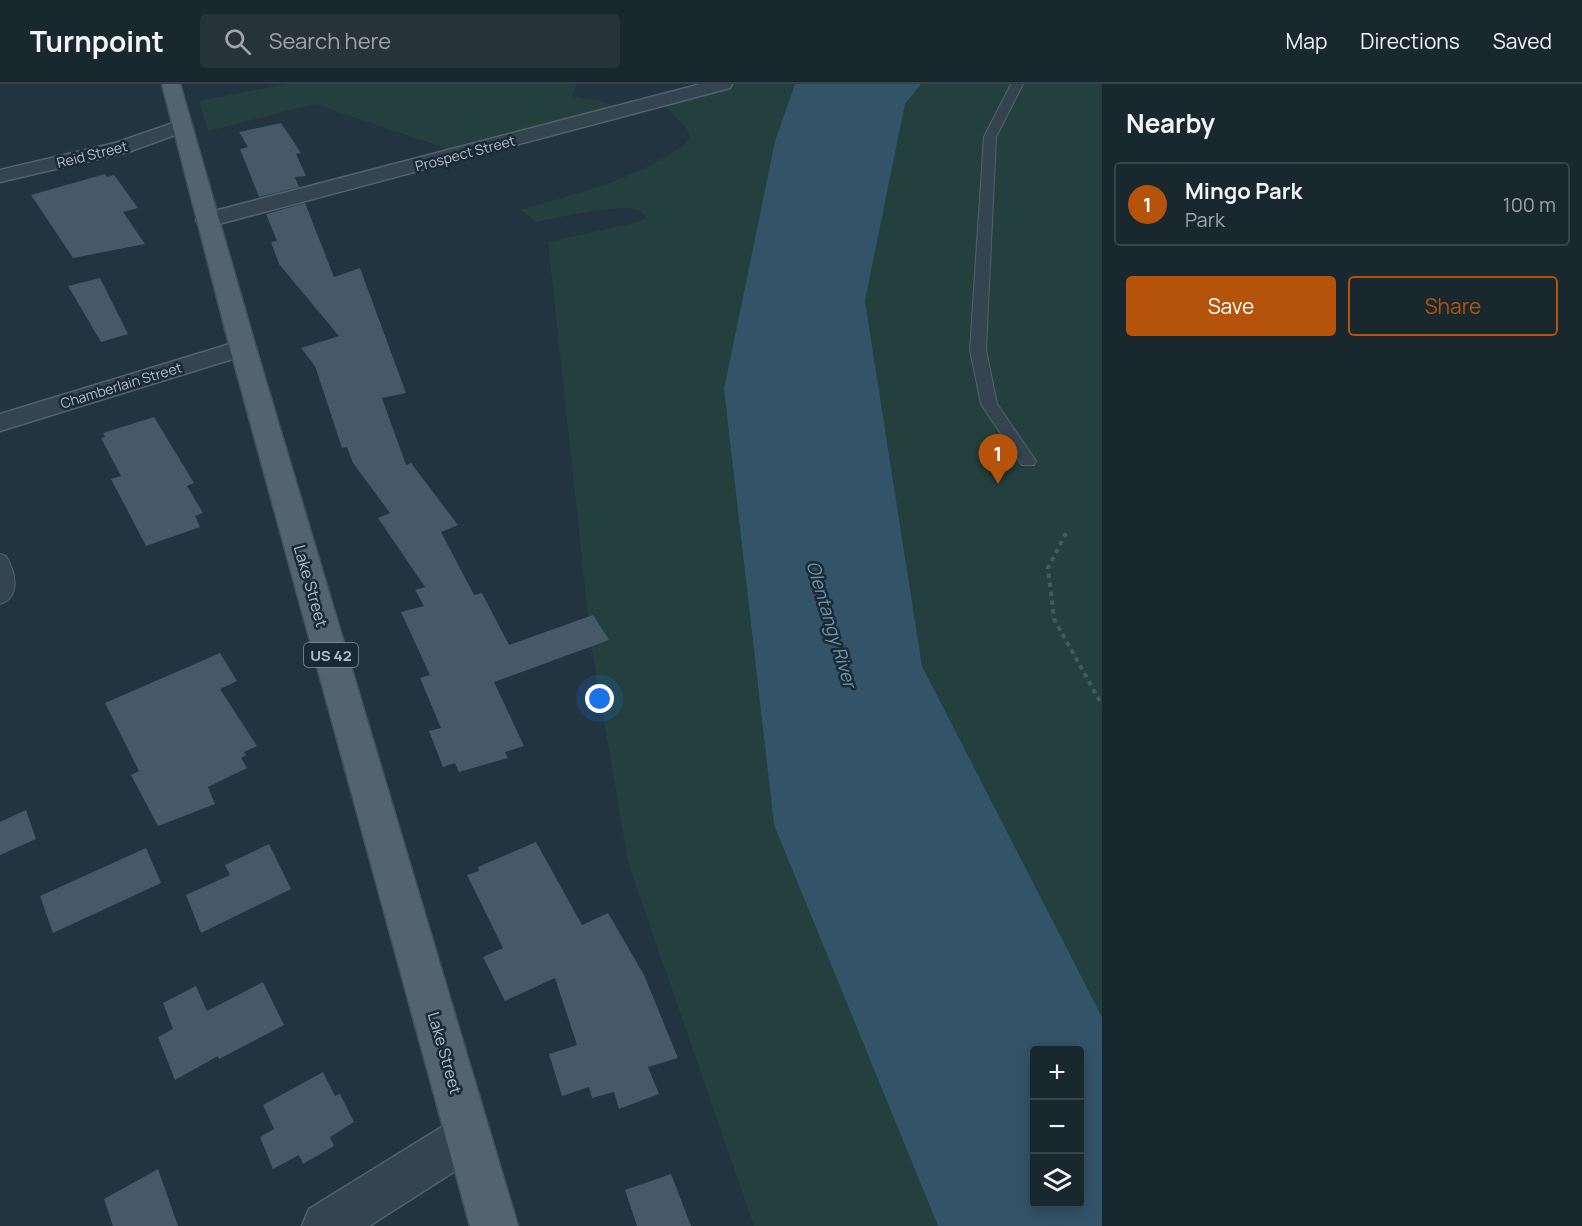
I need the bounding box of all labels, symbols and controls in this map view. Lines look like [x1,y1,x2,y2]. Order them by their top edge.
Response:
search box [200,14,620,68]
text: Turnpoint [30,22,164,60]
icon: search [221,25,254,58]
text: Search here [269,26,391,56]
text: Map [1286,27,1327,55]
text: Directions [1360,27,1460,55]
text: Saved [1493,27,1552,55]
text: Nearby [1126,105,1215,141]
street label: Prospect Street [413,130,517,175]
street label: Reid Street [55,136,130,172]
text: Mingo Park [1185,176,1302,206]
text: 1 [1143,191,1152,218]
text: 100 m [1503,191,1556,218]
text: Park [1185,206,1225,233]
button: Save [1126,276,1336,336]
button: Share [1348,276,1558,336]
street label: Chamberlain Street [58,357,184,413]
pin: 1 [978,434,1018,484]
street label: Lake Street [289,542,333,630]
water label: Olentangy River [801,558,863,693]
road number: US 42 [304,643,358,667]
your location [585,684,614,713]
street label: Lake Street [423,1009,467,1097]
map controls [1030,1046,1084,1208]
button: + [1030,1046,1084,1100]
button: − [1030,1100,1084,1154]
button: layers [1030,1154,1084,1208]

